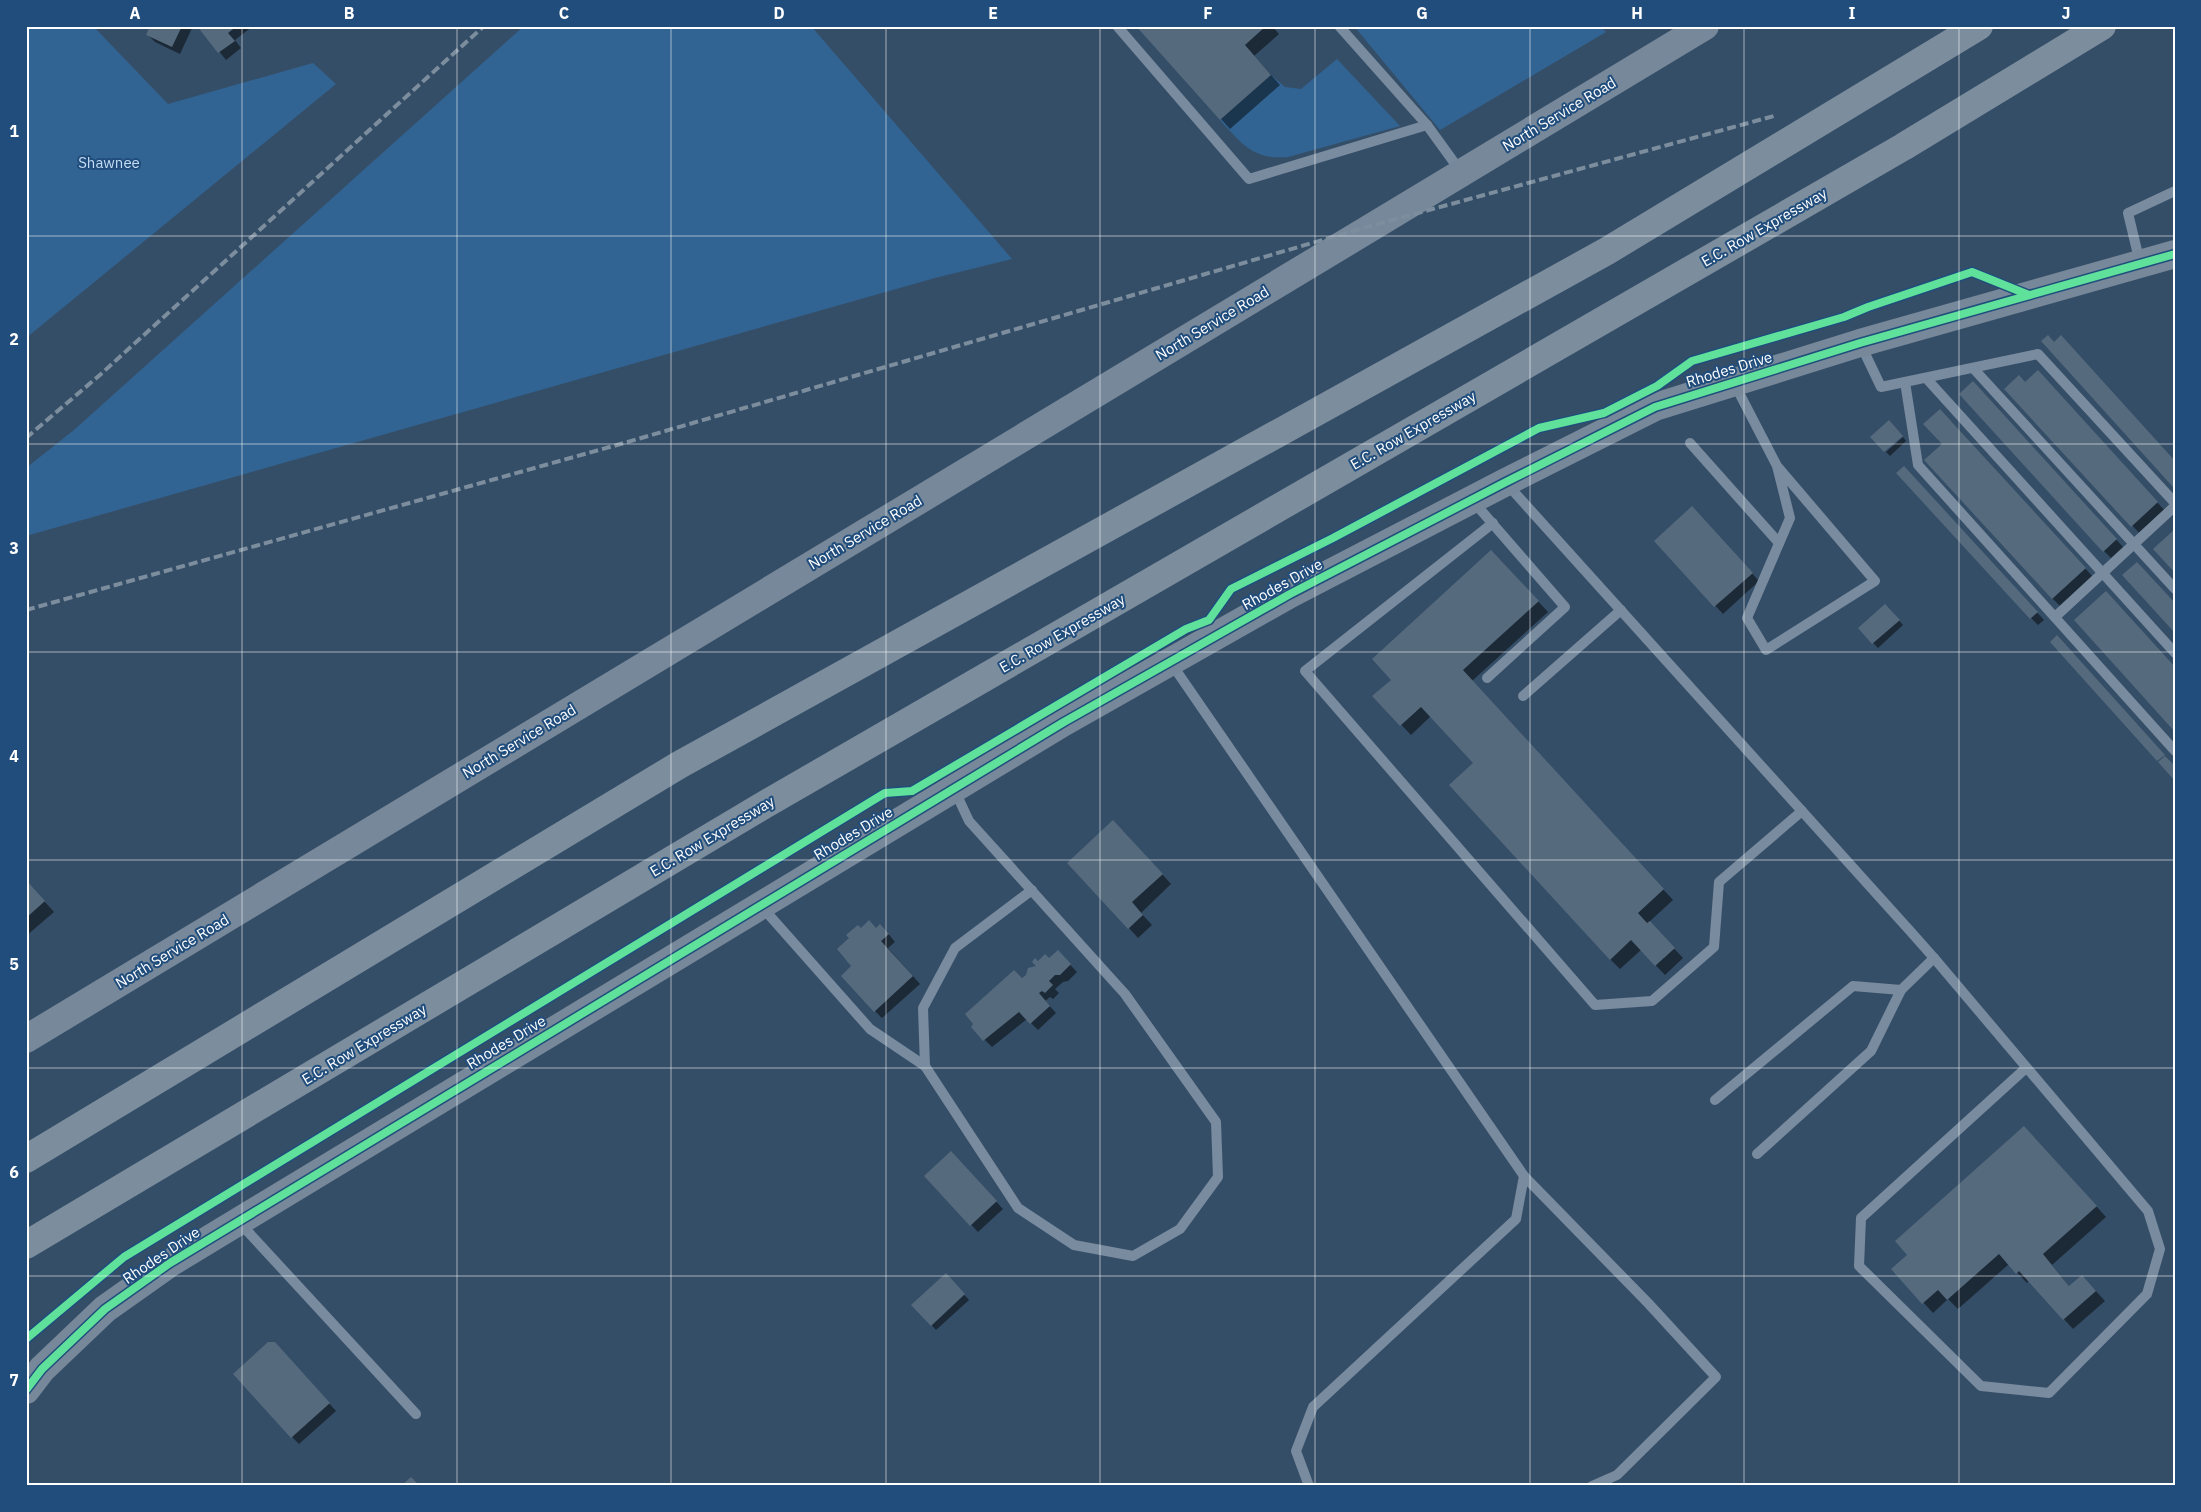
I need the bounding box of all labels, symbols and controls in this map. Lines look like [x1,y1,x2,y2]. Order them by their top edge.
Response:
text: A [130,3,141,23]
text: B [344,3,355,23]
text: C [559,3,569,23]
text: D [773,3,785,23]
text: E [988,3,998,23]
text: F [1203,3,1213,23]
text: G [1416,3,1428,23]
text: H [1631,3,1643,23]
text: I [1849,3,1856,23]
text: J [2062,3,2070,23]
street label: North Service Road [1499,73,1619,155]
text: 1 [9,121,19,141]
park label: Shawnee [78,153,140,172]
street label: E.C. Row Expressway [1698,183,1831,271]
street label: North Service Road [1152,282,1272,364]
text: 2 [9,329,19,349]
street label: Rhodes Drive [1684,347,1774,391]
street label: E.C. Row Expressway [1347,386,1480,474]
street label: North Service Road [805,491,925,573]
text: 3 [9,538,19,558]
street label: Rhodes Drive [1238,554,1326,614]
street label: E.C. Row Expressway [996,589,1129,677]
street label: North Service Road [459,700,579,782]
text: 4 [9,746,19,766]
street label: E.C. Row Expressway [646,791,778,881]
street label: Rhodes Drive [810,802,896,864]
street label: North Service Road [112,910,232,992]
text: 5 [9,954,19,974]
street label: E.C. Row Expressway [298,999,430,1089]
street label: Rhodes Drive [463,1011,549,1073]
text: 6 [9,1162,19,1182]
street label: Rhodes Drive [119,1222,203,1288]
text: 7 [9,1370,19,1390]

